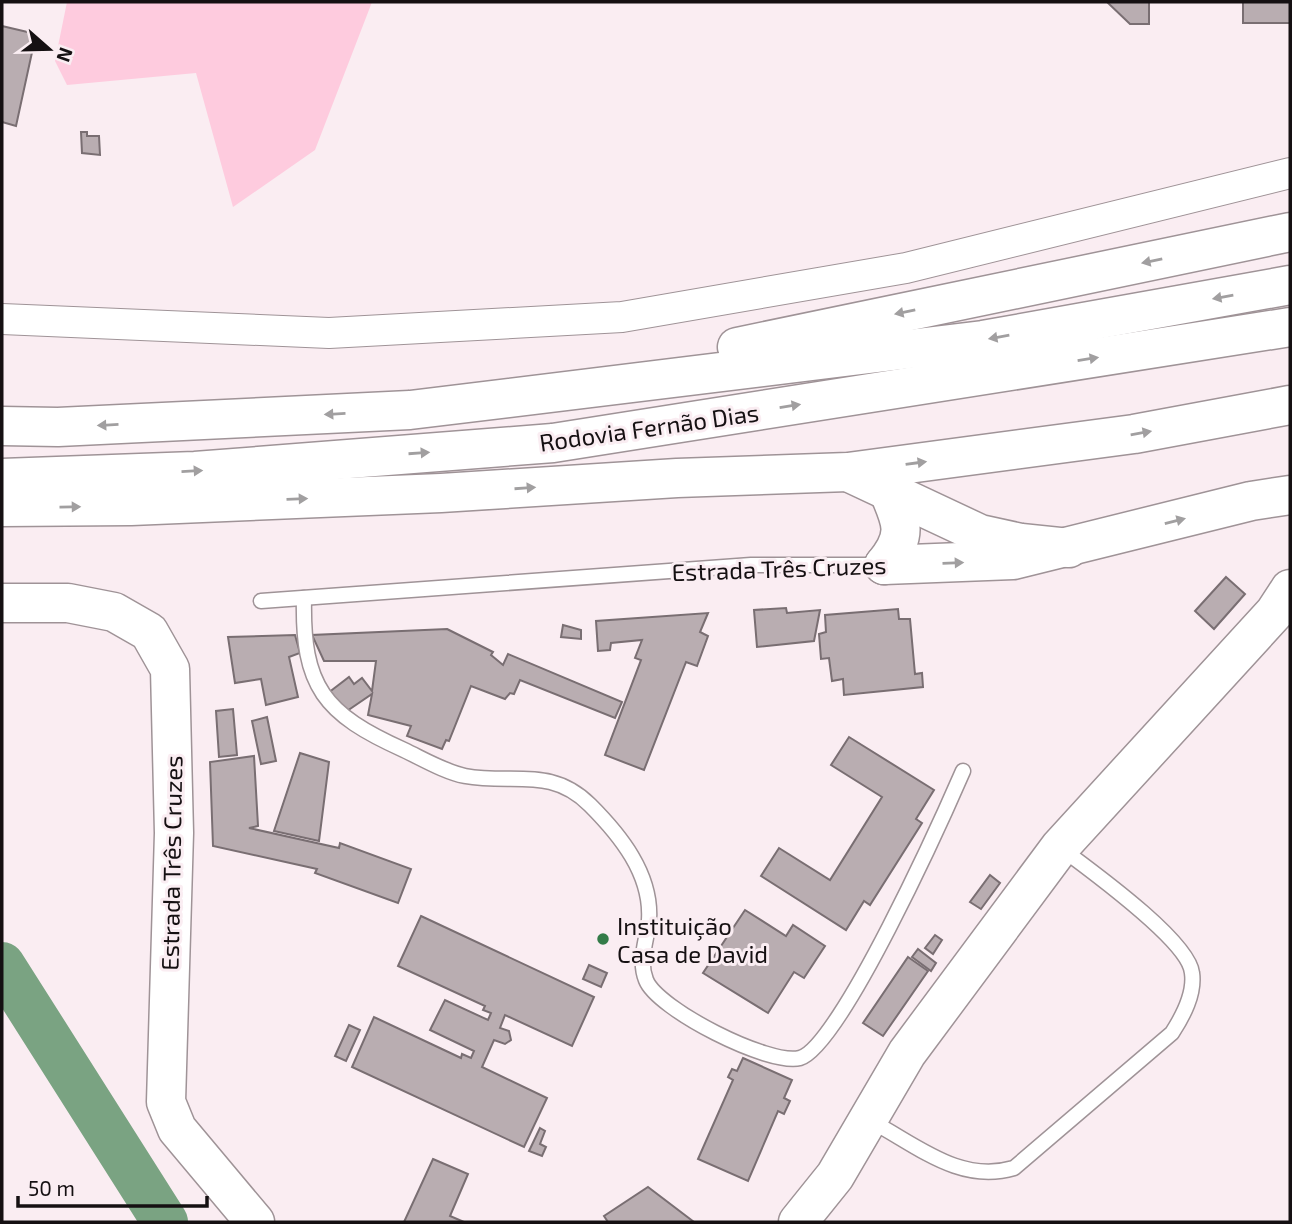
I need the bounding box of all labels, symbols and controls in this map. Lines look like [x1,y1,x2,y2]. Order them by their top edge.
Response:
north arrow [14,14,84,84]
text: N [52,45,79,65]
one-way arrow [1141,255,1163,266]
one-way arrow [1212,292,1234,303]
one-way arrow [894,307,916,318]
one-way arrow [988,332,1010,343]
one-way arrow [1077,353,1099,364]
street label: Rodovia Fernão Dias [537,397,761,457]
one-way arrow [779,400,801,411]
one-way arrow [324,408,346,419]
one-way arrow [97,419,119,430]
one-way arrow [1130,427,1152,438]
one-way arrow [408,447,430,458]
one-way arrow [905,458,927,469]
one-way arrow [182,465,204,476]
one-way arrow [514,482,536,493]
one-way arrow [287,494,309,505]
one-way arrow [59,501,81,513]
one-way arrow [1164,515,1186,526]
street label: Estrada Três Cruzes [671,550,887,586]
one-way arrow [942,557,964,568]
street label: Estrada Três Cruzes [155,755,187,971]
place label: Instituição Casa de David [617,911,768,968]
marker: Instituição Casa de David [595,931,611,947]
scale bar [18,1164,206,1208]
text: 50 m [28,1175,75,1200]

